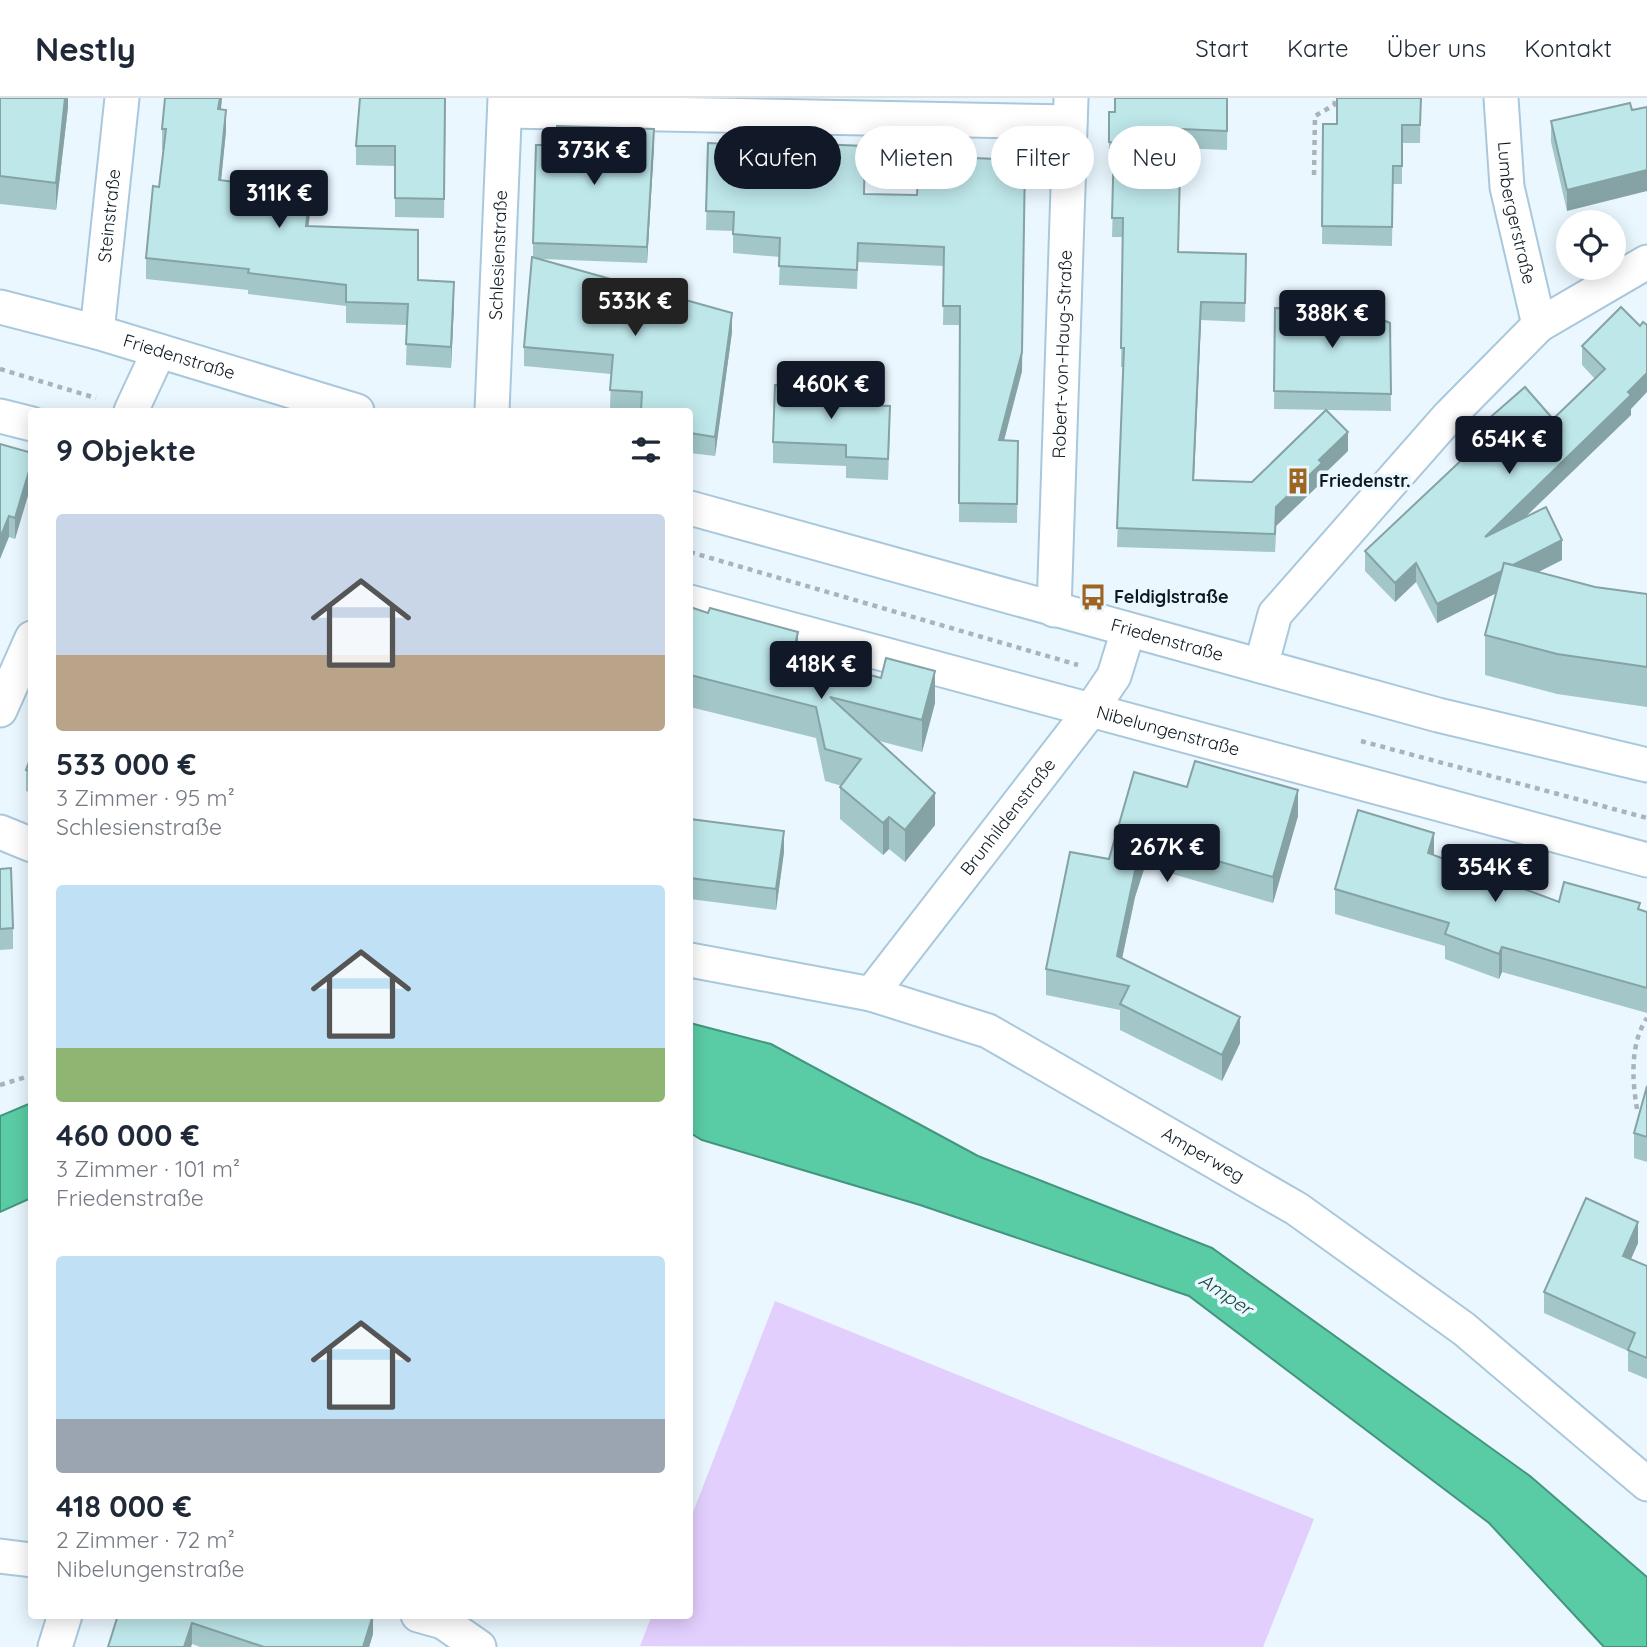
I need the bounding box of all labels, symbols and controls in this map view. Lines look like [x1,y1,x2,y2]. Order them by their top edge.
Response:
text: Nestly [35,28,136,69]
text: Start [1195,33,1249,63]
text: Karte [1287,33,1348,63]
text: Über uns [1386,33,1486,63]
text: Kontakt [1524,33,1612,63]
chip: Kaufen [714,126,841,189]
chip: Mieten [855,126,977,189]
chip: Filter [991,126,1094,189]
chip: Neu [1108,126,1201,189]
pin: 373K € [537,127,651,187]
text: 373K € [557,135,631,164]
street label: Lumbergerstraße [1493,140,1541,286]
street label: Steinstraße [93,168,125,264]
pin: 311K € [222,170,336,230]
text: 311K € [246,178,312,207]
street label: Schlesienstraße [484,190,512,321]
map controls [1556,210,1626,280]
button: locate [1556,210,1626,280]
street label: Robert-von-Haug-Straße [1047,249,1077,459]
pin: 533K € [578,278,692,338]
text: 533K € [598,286,672,315]
pin: 388K € [1275,290,1389,350]
text: 388K € [1295,298,1369,327]
street label: Friedenstraße [121,329,238,384]
pin: 460K € [774,362,888,421]
text: 460K € [793,369,869,398]
pin: 654K € [1452,416,1566,476]
text: 654K € [1471,424,1547,453]
text: 9 Objekte [56,431,196,469]
icon: filters [627,431,665,469]
building icon: Friedenstr. [1283,466,1313,496]
place label: Friedenstr. [1319,469,1410,492]
icon: home [298,560,424,686]
bus stop icon: Feldiglstraße [1078,582,1108,612]
place label: Feldiglstraße [1114,585,1229,608]
street label: Friedenstraße [1108,613,1226,666]
pin: 418K € [764,642,878,701]
text: 418K € [786,649,856,678]
street label: Nibelungenstraße [1094,700,1242,761]
text: 533 000 € [56,745,196,783]
street label: Brunhildenstraße [955,753,1060,880]
text: 3 Zimmer · 95 m² [56,783,235,812]
text: Schlesienstraße [56,812,222,841]
pin: 267K € [1110,824,1224,884]
text: 267K € [1130,832,1204,861]
pin: 354K € [1438,844,1552,904]
text: 354K € [1457,852,1533,881]
icon: home [298,931,424,1057]
text: 460 000 € [56,1116,200,1154]
street label: Amperweg [1158,1122,1249,1187]
text: 3 Zimmer · 101 m² [56,1154,240,1183]
text: Friedenstraße [56,1183,204,1212]
water label: Amper [1195,1268,1259,1322]
icon: home [298,1302,424,1428]
text: 418 000 € [56,1487,192,1525]
text: 2 Zimmer · 72 m² [56,1525,235,1554]
text: Nibelungenstraße [56,1554,244,1583]

